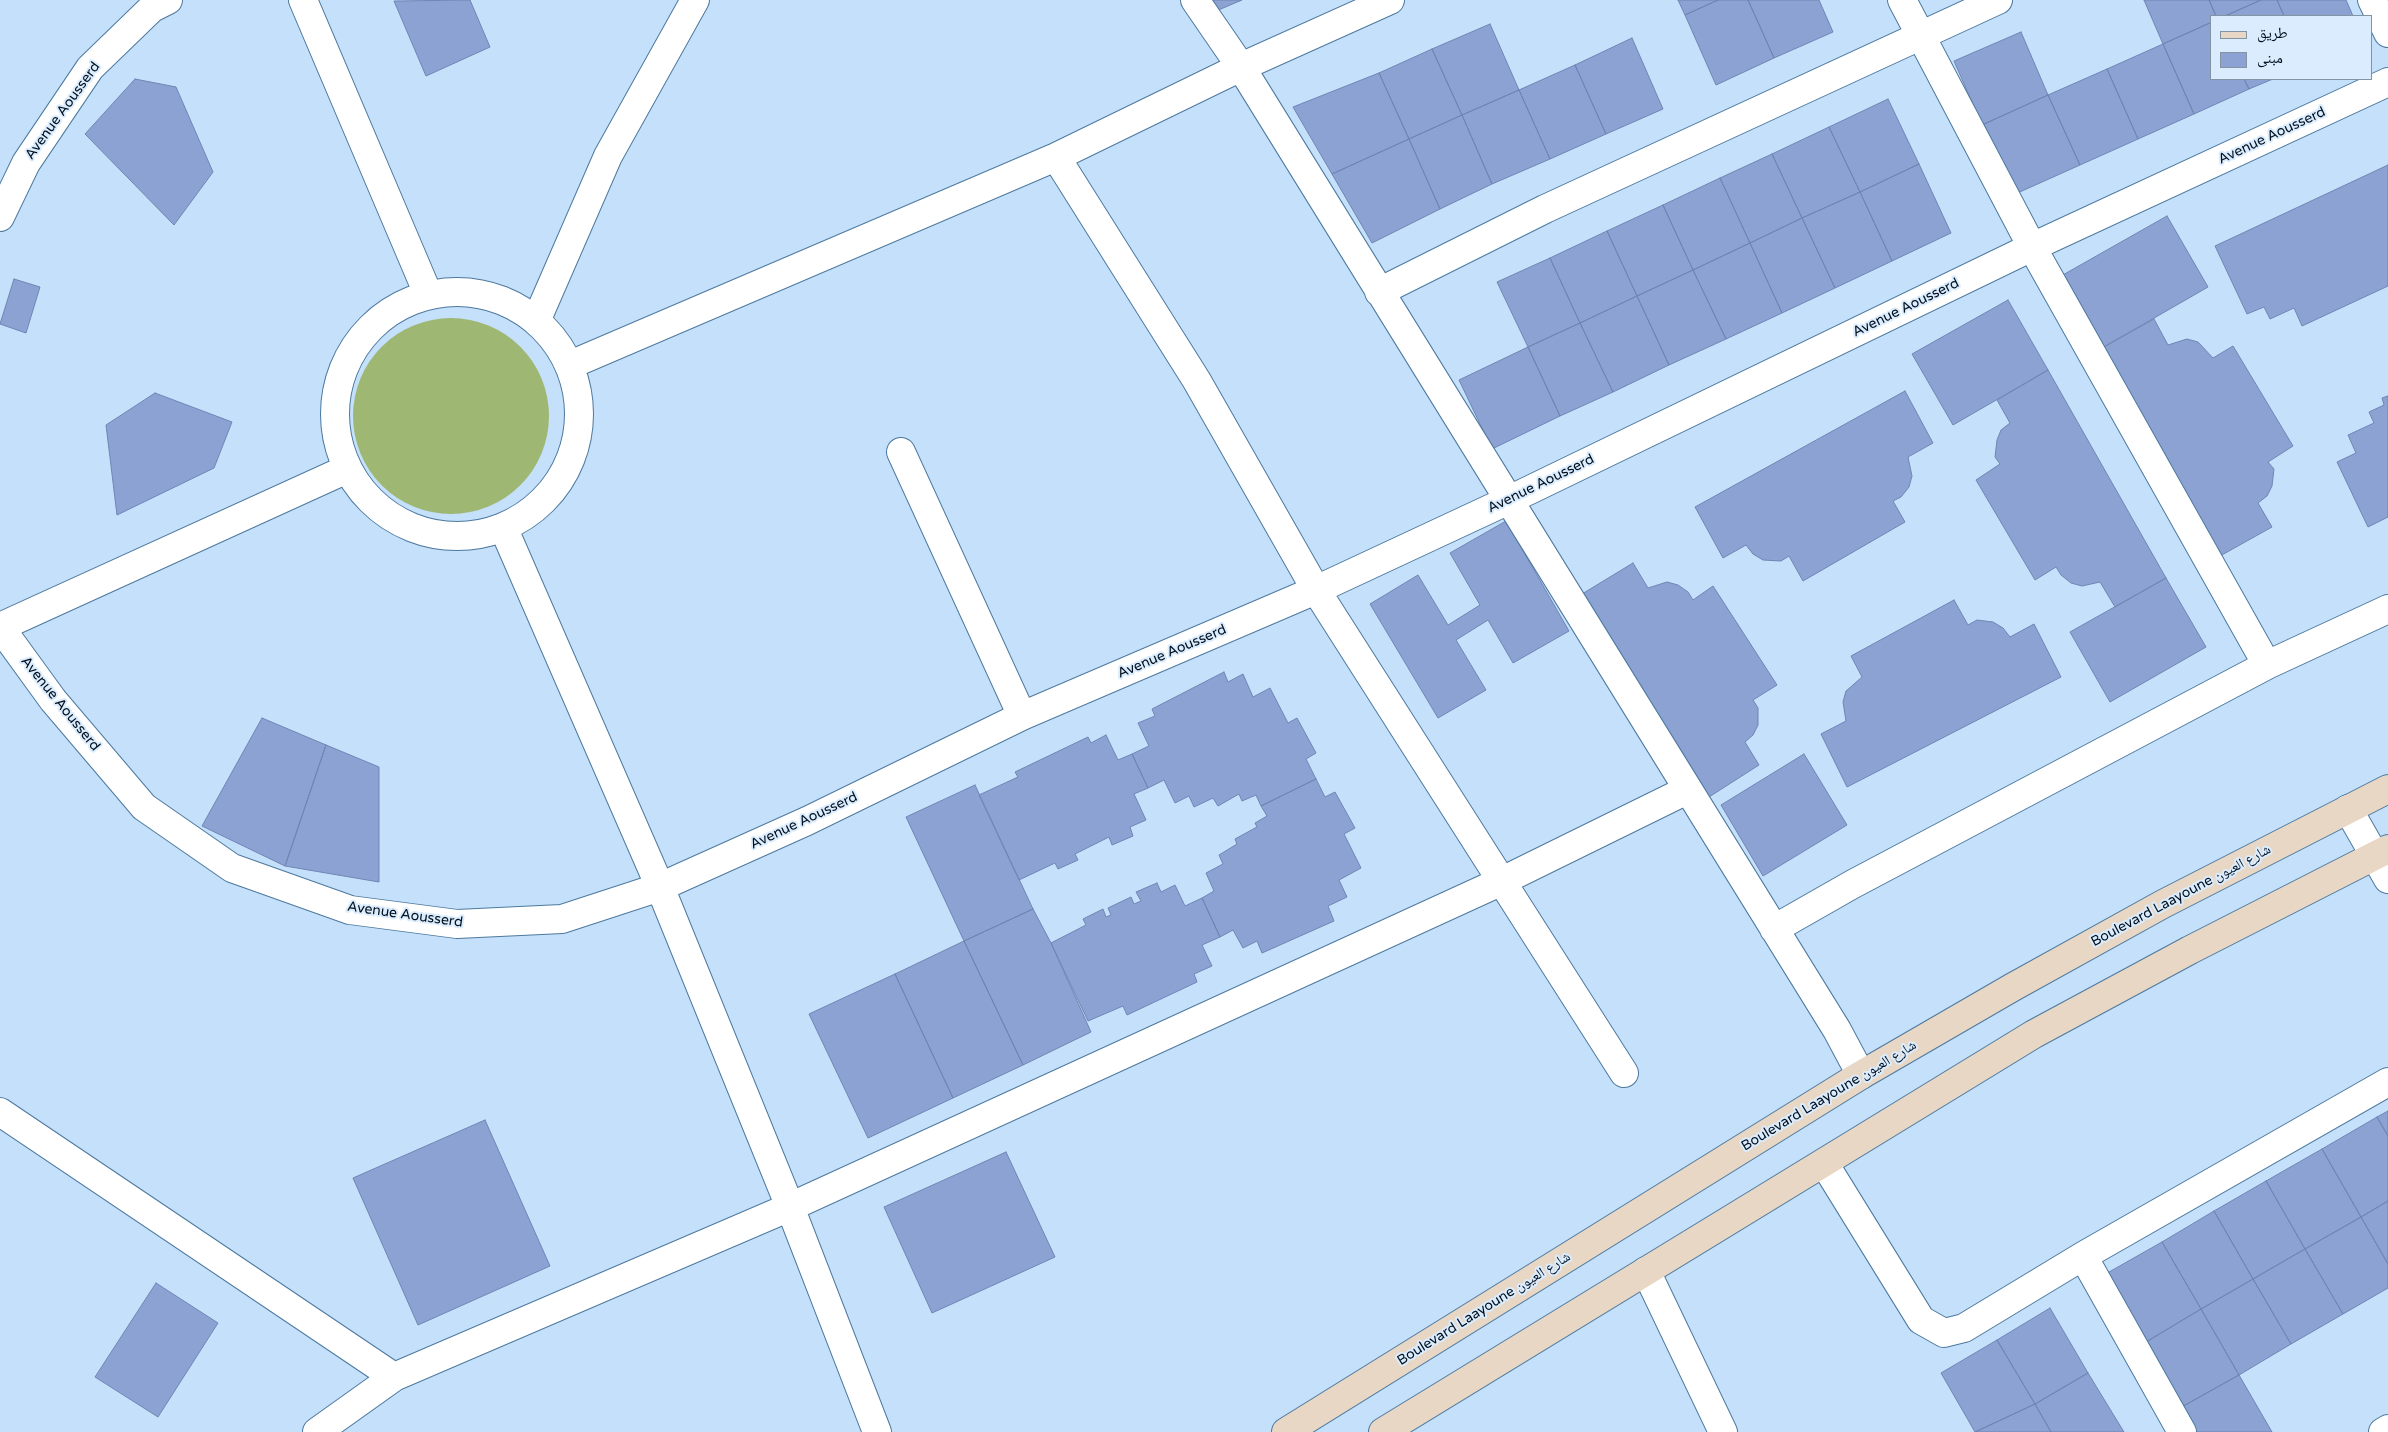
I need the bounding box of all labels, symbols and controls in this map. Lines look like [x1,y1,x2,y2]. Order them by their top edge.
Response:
legend [2210,15,2373,80]
text: طريق [2257,24,2288,42]
text: مبنى [2257,49,2283,67]
street label: Avenue Aousserd [22,59,104,163]
street label: Avenue Aousserd [2216,104,2328,168]
street label: Avenue Aousserd [1850,275,1962,341]
street label: Avenue Aousserd [1485,451,1597,517]
street label: Avenue Aousserd [1115,622,1229,682]
street label: Avenue Aousserd [17,653,103,755]
street label: Avenue Aousserd [748,789,860,853]
street label: Boulevard Laayoune شارع العيون [2088,841,2274,951]
street label: Avenue Aousserd [346,899,464,931]
street label: Boulevard Laayoune شارع العيون [1738,1037,1920,1155]
street label: Boulevard Laayoune شارع العيون [1394,1249,1574,1369]

